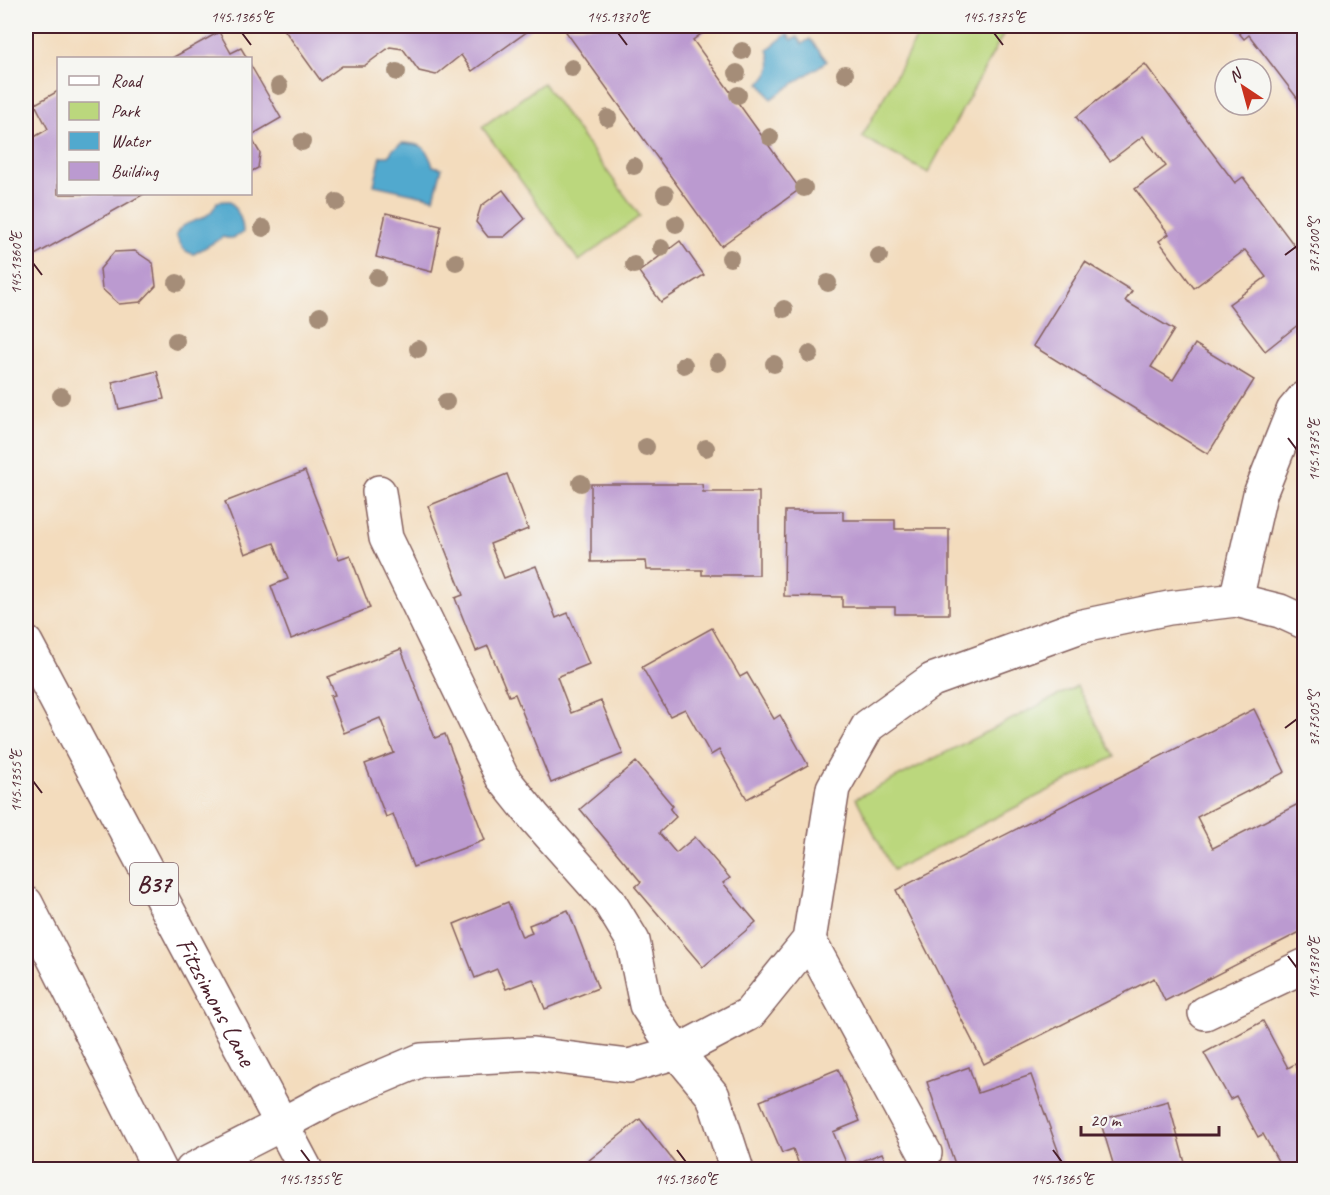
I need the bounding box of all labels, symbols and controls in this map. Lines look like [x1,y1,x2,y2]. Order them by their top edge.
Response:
text: 145.1365°E [211,8,275,27]
text: 145.1370°E [587,8,651,27]
text: 145.1375°E [963,8,1027,27]
legend [57,57,252,195]
north arrow [1213,57,1273,117]
text: N [1225,63,1247,87]
text: Road [111,70,144,92]
text: Park [111,100,141,122]
text: Water [111,130,152,152]
text: Building [111,160,160,182]
text: 37.7500°S [1305,216,1324,274]
text: 145.1360°E [7,230,26,294]
text: 145.1375°E [1305,417,1324,481]
text: 37.7505°S [1305,689,1324,747]
text: 145.1355°E [7,748,26,812]
road number: B37 [130,863,178,905]
street label: Fitzsimons Lane [169,932,265,1073]
text: 145.1370°E [1305,935,1324,999]
scale bar [1081,1099,1219,1137]
text: 20 m [1090,1109,1123,1131]
text: 145.1355°E [279,1170,343,1189]
text: 145.1360°E [655,1170,719,1189]
text: 145.1365°E [1031,1170,1095,1189]

